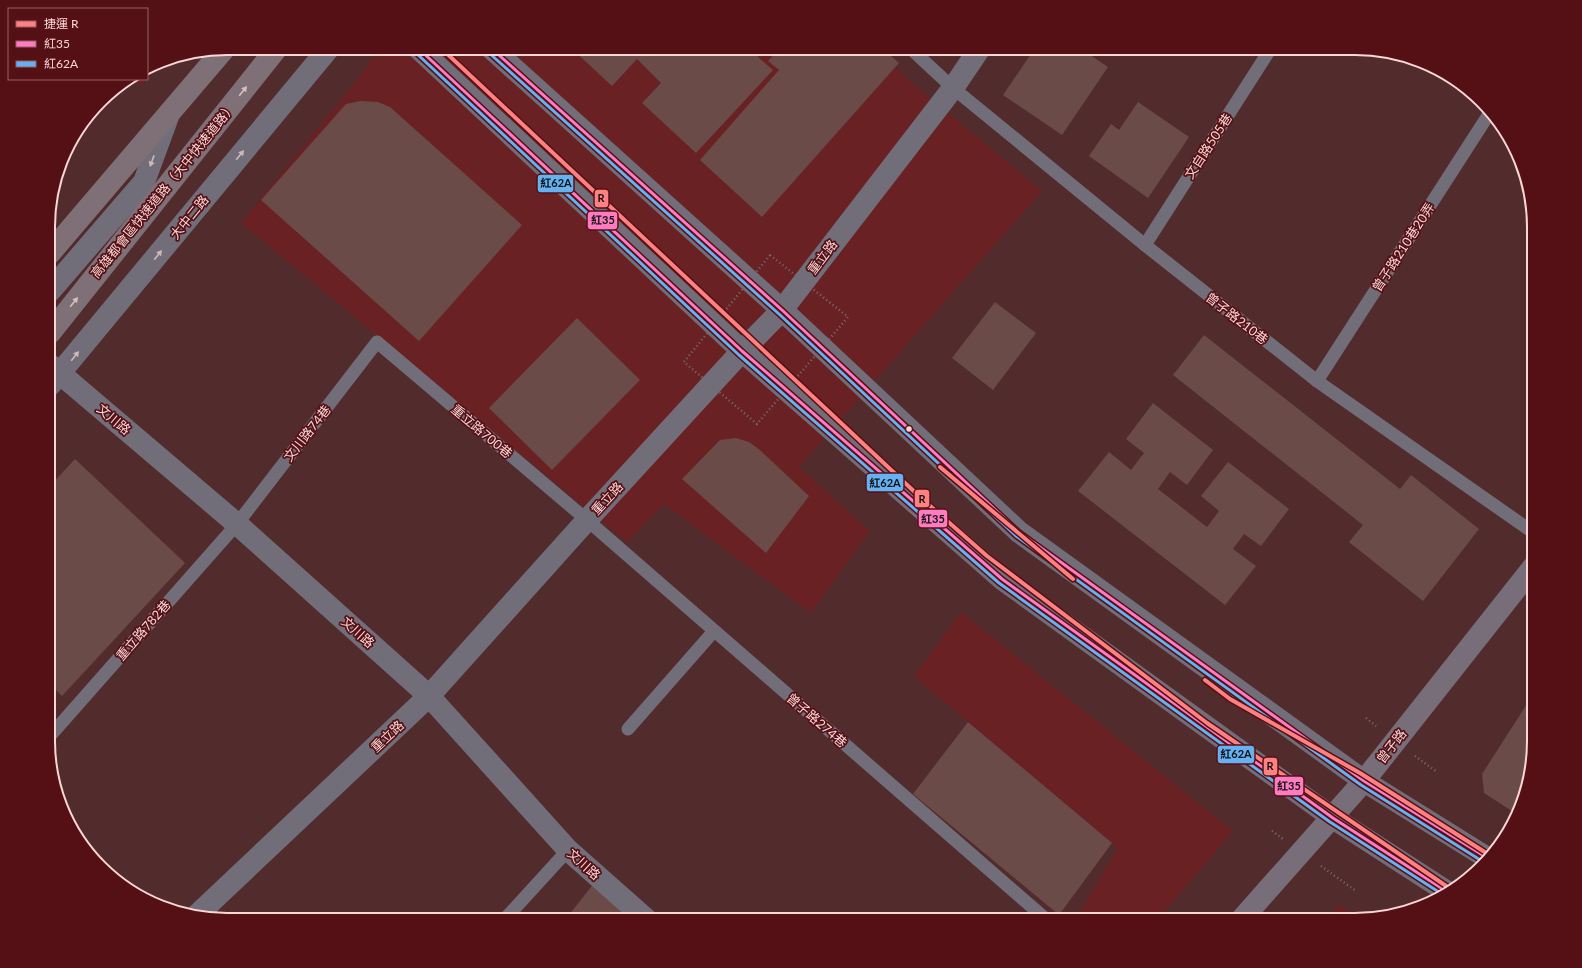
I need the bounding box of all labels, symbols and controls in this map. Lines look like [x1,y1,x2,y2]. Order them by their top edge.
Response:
legend [8,8,148,80]
text: 捷運 R [44,16,79,31]
text: 紅35 [44,36,70,51]
text: 紅62A [44,56,79,71]
one-way arrow [238,86,247,97]
street label: 高雄都會區快速道路（大中快速道路） [87,99,239,281]
street label: 文自路505巷 [1181,110,1235,182]
one-way arrow [236,150,245,160]
one-way arrow [148,156,154,168]
line badge: 紅62A [537,174,574,193]
text: 紅62A [540,176,572,189]
line badge: R [594,189,609,208]
text: R [597,191,605,204]
street label: 大中二路 [166,192,212,242]
street label: 曾子路210巷20弄 [1368,200,1438,294]
line badge: 紅35 [587,211,618,230]
text: 紅35 [591,213,615,226]
street label: 重立路 [804,237,840,277]
one-way arrow [153,250,162,261]
street label: 曾子路210巷 [1203,289,1271,347]
one-way arrow [69,297,78,308]
one-way arrow [71,350,80,361]
street label: 文川路 [94,400,134,438]
street label: 重立路700巷 [448,401,516,461]
street label: 文川路74巷 [280,402,334,464]
unlabelled marker [904,424,914,434]
line badge: 紅62A [866,473,904,492]
text: 紅62A [869,476,901,489]
street label: 重立路 [588,478,626,518]
line badge: R [914,489,930,508]
text: R [918,492,926,505]
line badge: 紅35 [918,509,948,528]
text: 紅35 [921,512,945,525]
street label: 重立路782巷 [112,597,174,663]
street label: 文川路 [338,613,378,651]
street label: 曾子路274巷 [784,689,850,751]
street label: 重立路 [367,717,407,755]
street label: 曾子路 [1373,726,1409,766]
line badge: 紅62A [1217,745,1255,764]
text: 紅62A [1220,747,1252,760]
line badge: R [1263,757,1278,776]
text: R [1266,759,1274,772]
line badge: 紅35 [1274,776,1304,796]
text: 紅35 [1277,779,1301,792]
street label: 文川路 [564,845,604,883]

